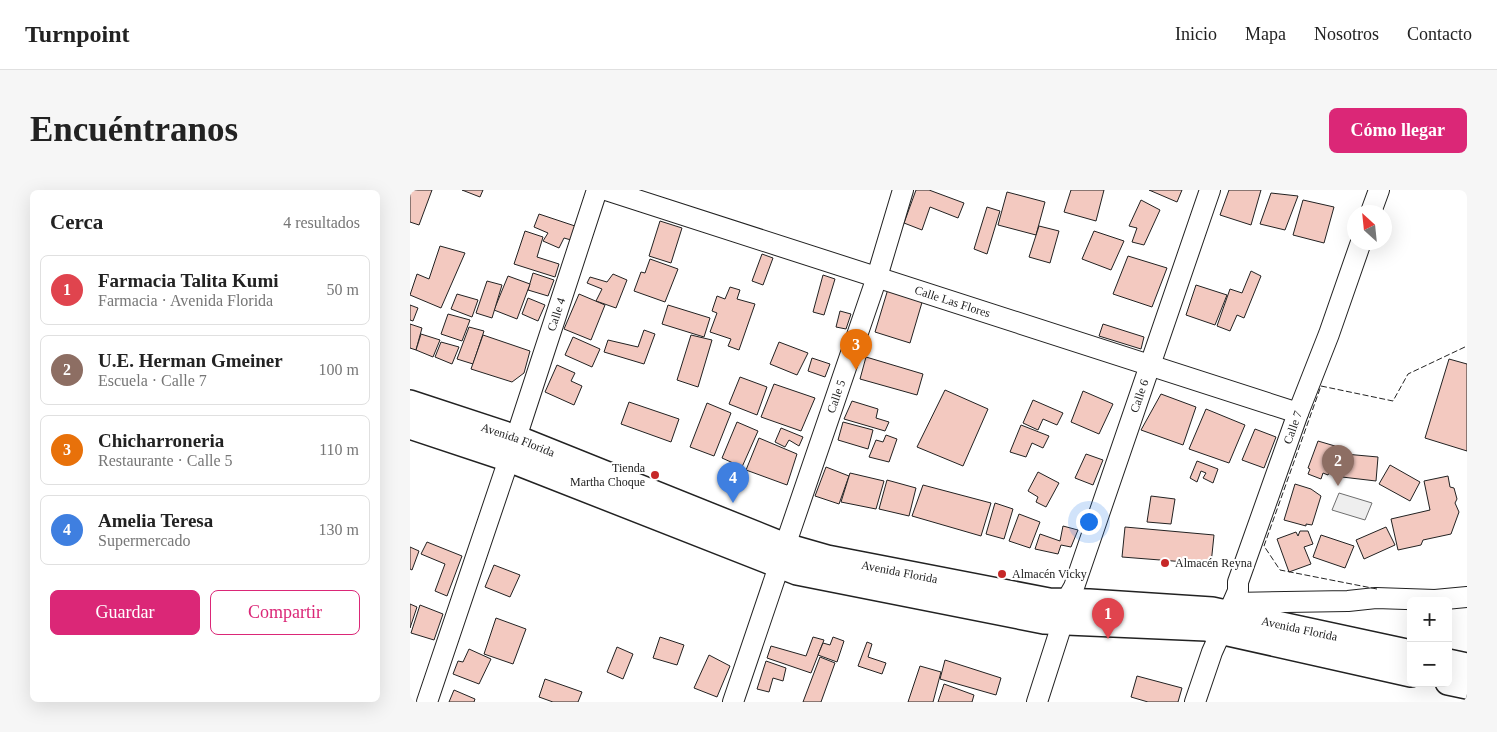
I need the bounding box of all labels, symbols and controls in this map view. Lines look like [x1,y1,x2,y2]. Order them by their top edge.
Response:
text: Turnpoint [25,21,130,47]
text: Inicio [1175,24,1217,44]
text: Mapa [1245,24,1286,44]
text: Nosotros [1314,24,1379,44]
text: Contacto [1407,24,1472,44]
button: Cómo llegar [1329,108,1467,153]
text: Encuéntranos [30,110,238,149]
north arrow [1347,205,1392,250]
text: Cerca [50,210,103,234]
text: 4 resultados [283,214,360,231]
text: Farmacia Talita Kumi [98,270,279,291]
text: 1 [63,281,71,298]
text: 50 m [327,281,359,298]
street label: Calle Las Flores [913,283,992,320]
text: Farmacia · Avenida Florida [98,292,273,309]
street label: Calle 4 [544,296,568,333]
pin: 3 [840,329,872,370]
text: U.E. Herman Gmeiner [98,350,283,371]
text: 2 [63,361,71,378]
text: 100 m [319,361,359,378]
text: Escuela · Calle 7 [98,372,207,389]
street label: Calle 6 [1127,377,1152,415]
street label: Calle 5 [824,378,848,415]
street label: Calle 7 [1280,409,1305,446]
street label: Avenida Florida [479,420,557,460]
text: Chicharroneria [98,430,224,451]
text: 3 [63,441,71,458]
text: 110 m [319,441,359,458]
pin: 2 [1322,445,1354,486]
text: Restaurante · Calle 5 [98,452,233,469]
place label: Tienda Martha Choque [570,461,646,489]
pin: 4 [717,462,749,503]
marker: Tienda Martha Choque [649,469,661,481]
your location [1076,509,1102,535]
text: Amelia Teresa [98,510,213,531]
text: 4 [63,521,71,538]
text: 130 m [319,521,359,538]
text: Supermercado [98,532,190,549]
place label: Almacén Reyna [1175,556,1253,570]
marker: Almacén Reyna [1159,557,1171,569]
street label: Avenida Florida [860,558,939,586]
place label: Almacén Vicky [1012,567,1087,581]
marker: Almacén Vicky [996,568,1008,580]
button: Guardar [50,590,200,635]
button: Compartir [210,590,360,635]
map controls [1407,597,1452,687]
button: + [1407,597,1452,642]
pin: 1 [1092,598,1124,639]
street label: Avenida Florida [1260,614,1339,644]
button: − [1407,642,1452,687]

